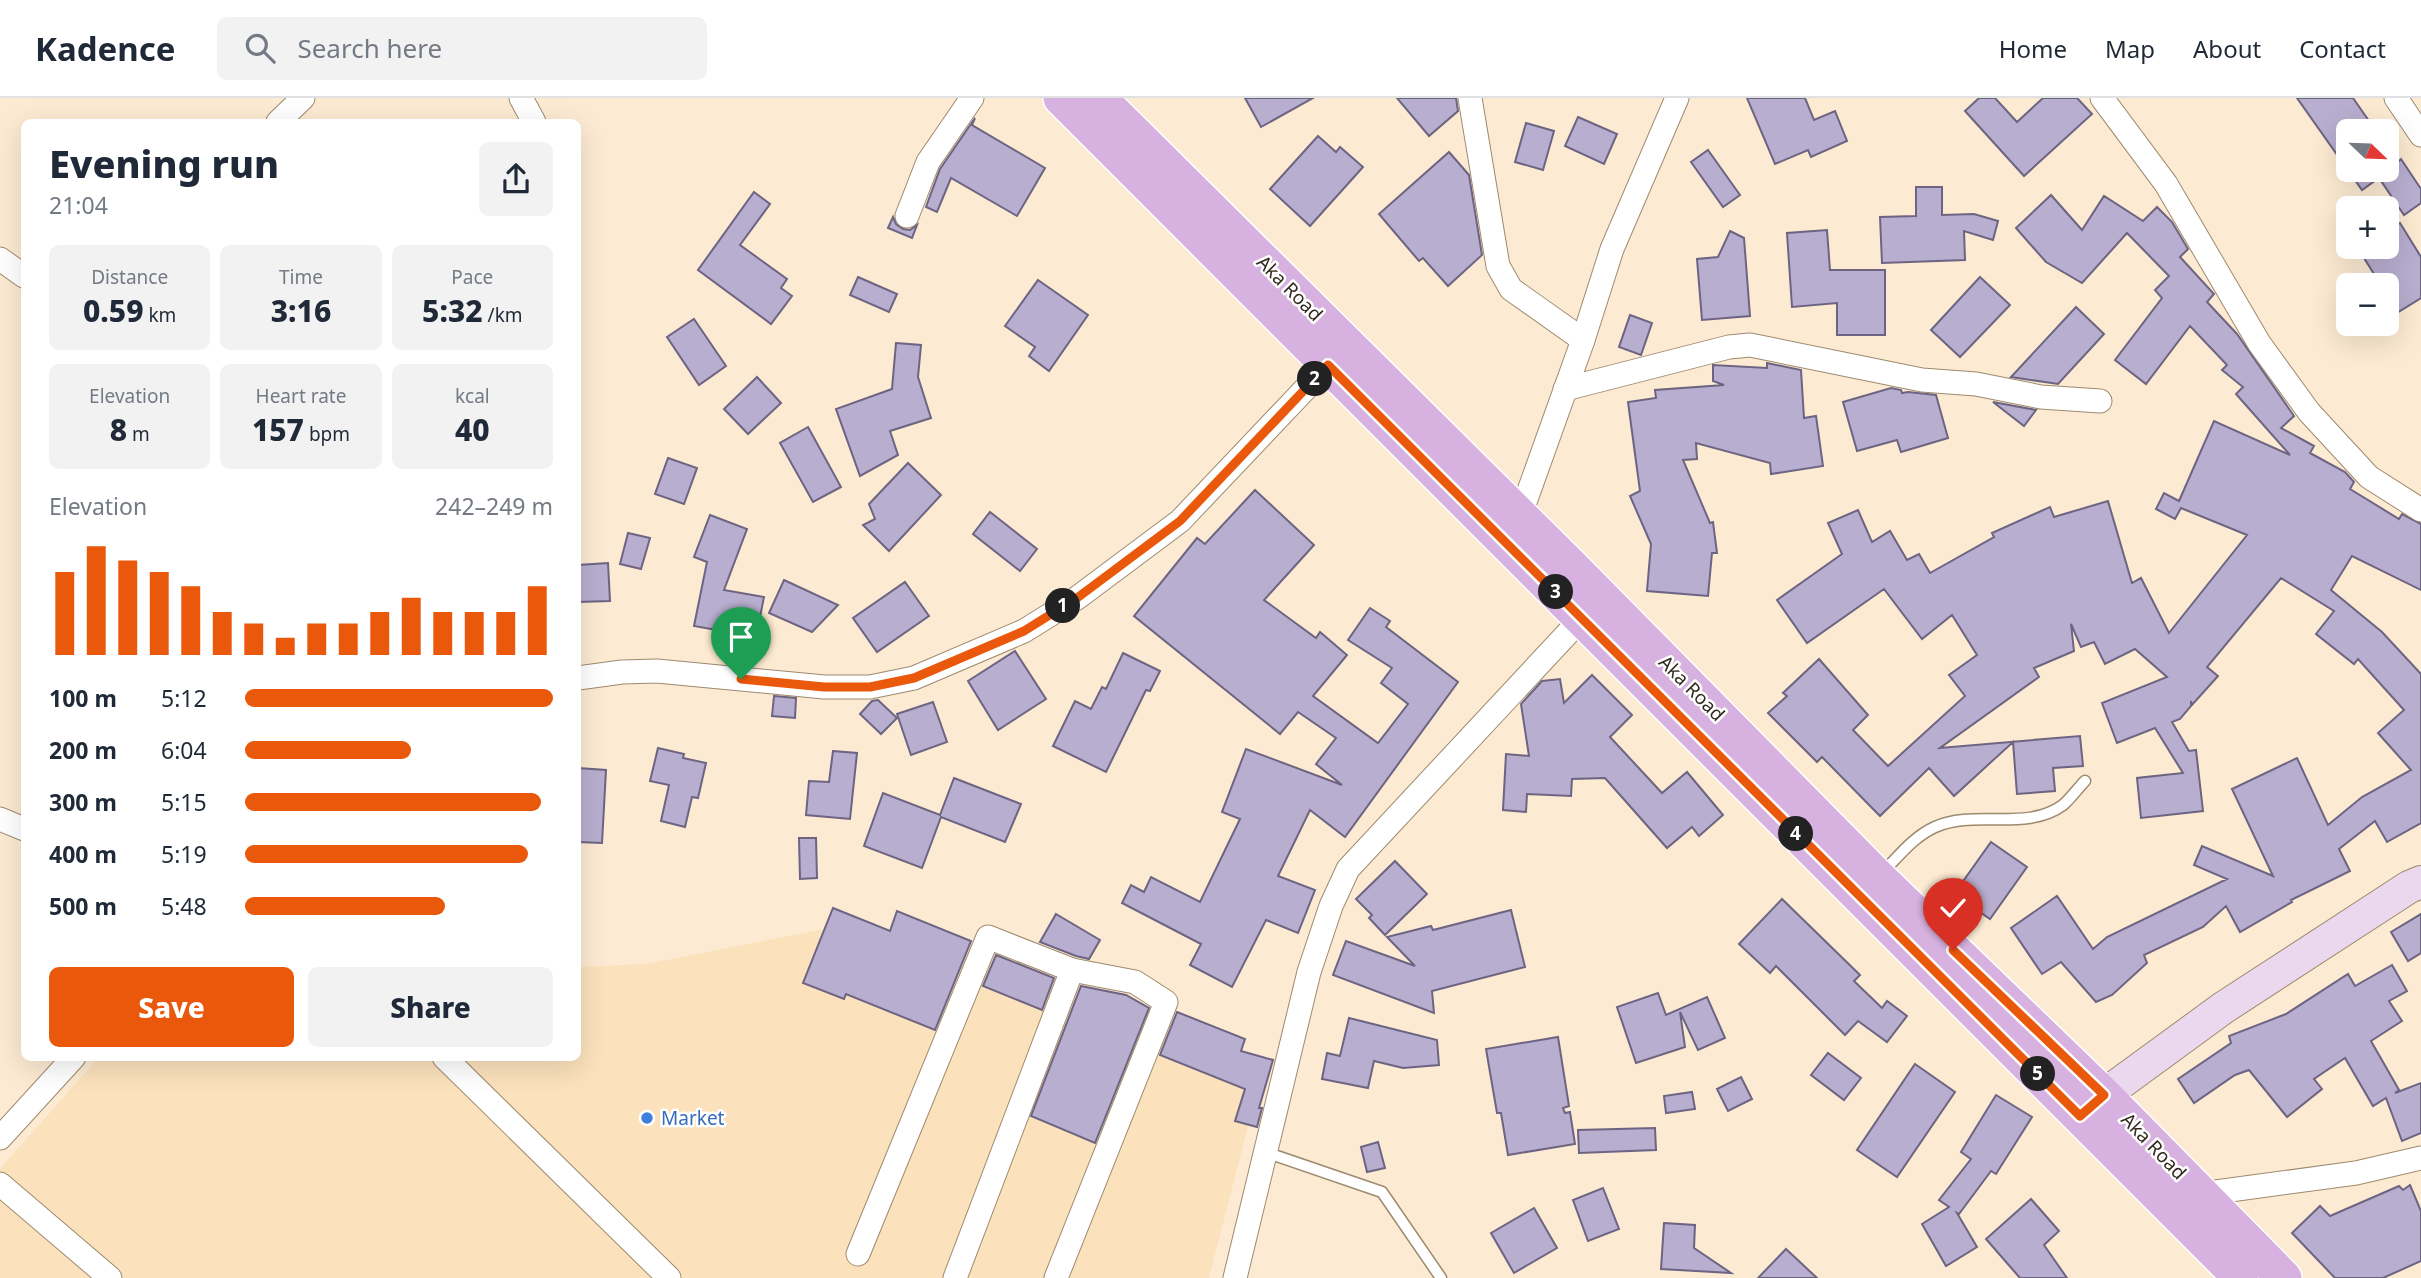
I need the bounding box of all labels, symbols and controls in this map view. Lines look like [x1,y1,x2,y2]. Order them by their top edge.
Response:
search box [217,17,707,80]
text: Kadence [35,26,175,71]
icon: search [241,29,279,67]
text: Search here [297,30,442,66]
text: Home [1999,32,2067,65]
text: Map [2105,32,2155,65]
text: About [2193,32,2261,65]
text: Contact [2299,32,2386,65]
north arrow [2336,119,2399,182]
map controls [2336,119,2399,336]
text: Evening run [49,137,279,189]
button: share [479,142,553,216]
text: 21:04 [49,189,108,221]
button: + [2336,196,2399,259]
street label: Aka Road [1251,249,1329,327]
text: Distance [91,264,168,290]
text: Time [279,264,323,290]
text: Pace [451,264,493,290]
button: − [2336,273,2399,336]
text: 0.59 [83,290,144,331]
text: 3:16 [271,290,331,331]
text: 5:32 [422,290,483,331]
text: km [144,302,176,328]
text: /km [483,302,523,328]
pin: 2 [1298,362,1332,396]
text: 2 [1309,365,1320,391]
text: Elevation [89,383,170,409]
text: Heart rate [256,383,346,409]
text: kcal [455,383,490,409]
text: 8 [110,409,127,450]
text: 157 [252,409,304,450]
text: 40 [455,409,490,450]
text: m [127,421,150,447]
text: bpm [304,421,350,447]
text: Elevation [49,490,147,522]
text: 242–249 m [435,490,553,522]
pin: 3 [1538,574,1574,610]
text: 3 [1550,578,1561,604]
pin: 1 [1046,588,1080,624]
text: 1 [1057,592,1068,618]
pin [711,607,771,679]
icon: arrive [722,618,760,656]
street label: Aka Road [1653,649,1731,727]
text: 100 m [49,682,117,714]
text: 5:12 [161,682,207,714]
text: 200 m [49,734,117,766]
text: 6:04 [161,734,207,766]
text: 300 m [49,786,117,818]
text: 5:15 [161,786,207,818]
pin: 4 [1778,816,1814,852]
text: 4 [1790,820,1801,846]
text: 400 m [49,838,117,870]
text: 5:19 [161,838,207,870]
pin [1923,878,1983,950]
icon: check [1934,889,1972,927]
text: 500 m [49,890,117,922]
text: 5:48 [161,890,207,922]
button: Save [49,967,294,1047]
button: Share [308,967,553,1047]
pin: 5 [2021,1056,2056,1091]
text: 5 [2032,1060,2043,1086]
place label: Market [661,1105,725,1131]
street label: Aka Road [2116,1107,2192,1185]
marker: Market [639,1110,655,1126]

